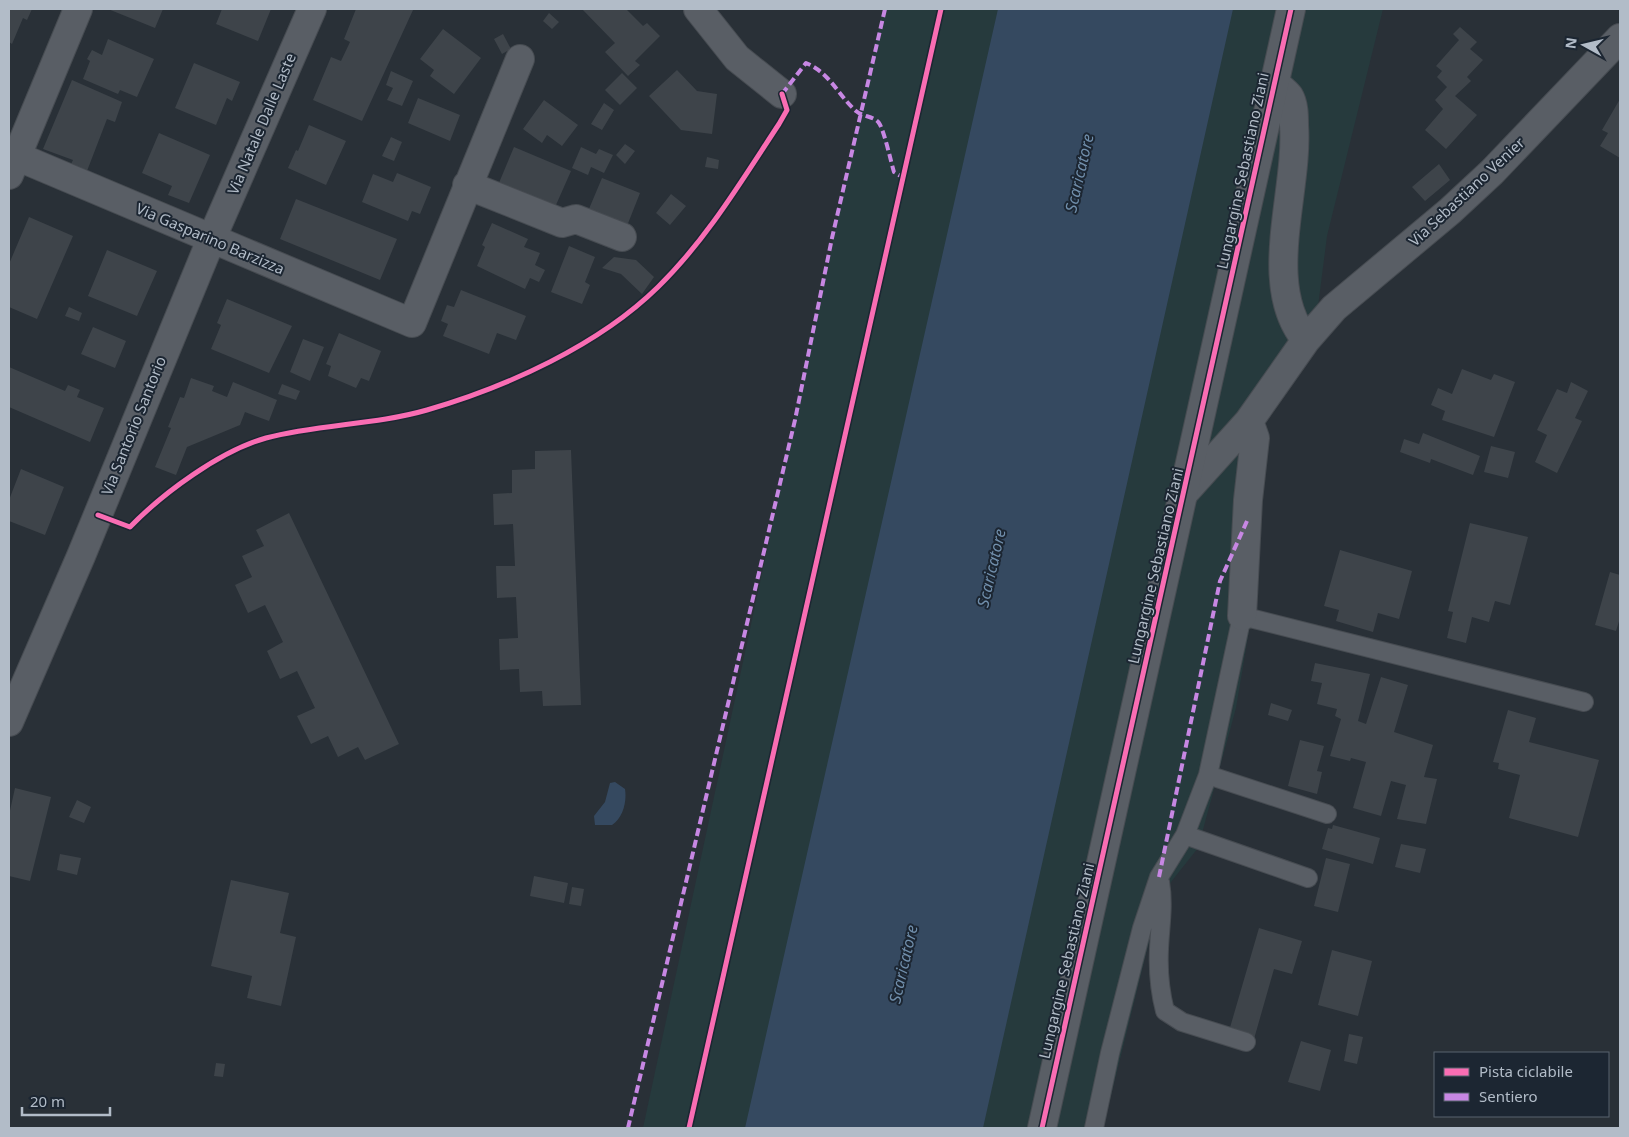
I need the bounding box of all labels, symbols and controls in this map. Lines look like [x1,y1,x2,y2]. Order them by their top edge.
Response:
north arrow [1559,20,1609,70]
text: N [1560,36,1581,50]
street label: Via Natale Dalle Laste [222,50,300,197]
street label: Lungargine Sebastiano Ziani [1211,71,1273,271]
water label: Scaricatore [1059,132,1099,214]
street label: Via Sebastiano Venier [1404,132,1529,250]
street label: Via Gasparino Barzizza [133,198,288,278]
street label: Via Santorio Santorio [96,353,170,498]
street label: Lungargine Sebastiano Ziani [1123,466,1187,666]
water label: Scaricatore [971,527,1011,609]
street label: Lungargine Sebastiano Ziani [1034,861,1098,1061]
water label: Scaricatore [883,923,923,1005]
legend [1434,1052,1609,1117]
text: Pista ciclabile [1479,1061,1573,1081]
scale bar [22,1084,110,1116]
text: Sentiero [1479,1086,1538,1106]
text: 20 m [30,1091,65,1111]

